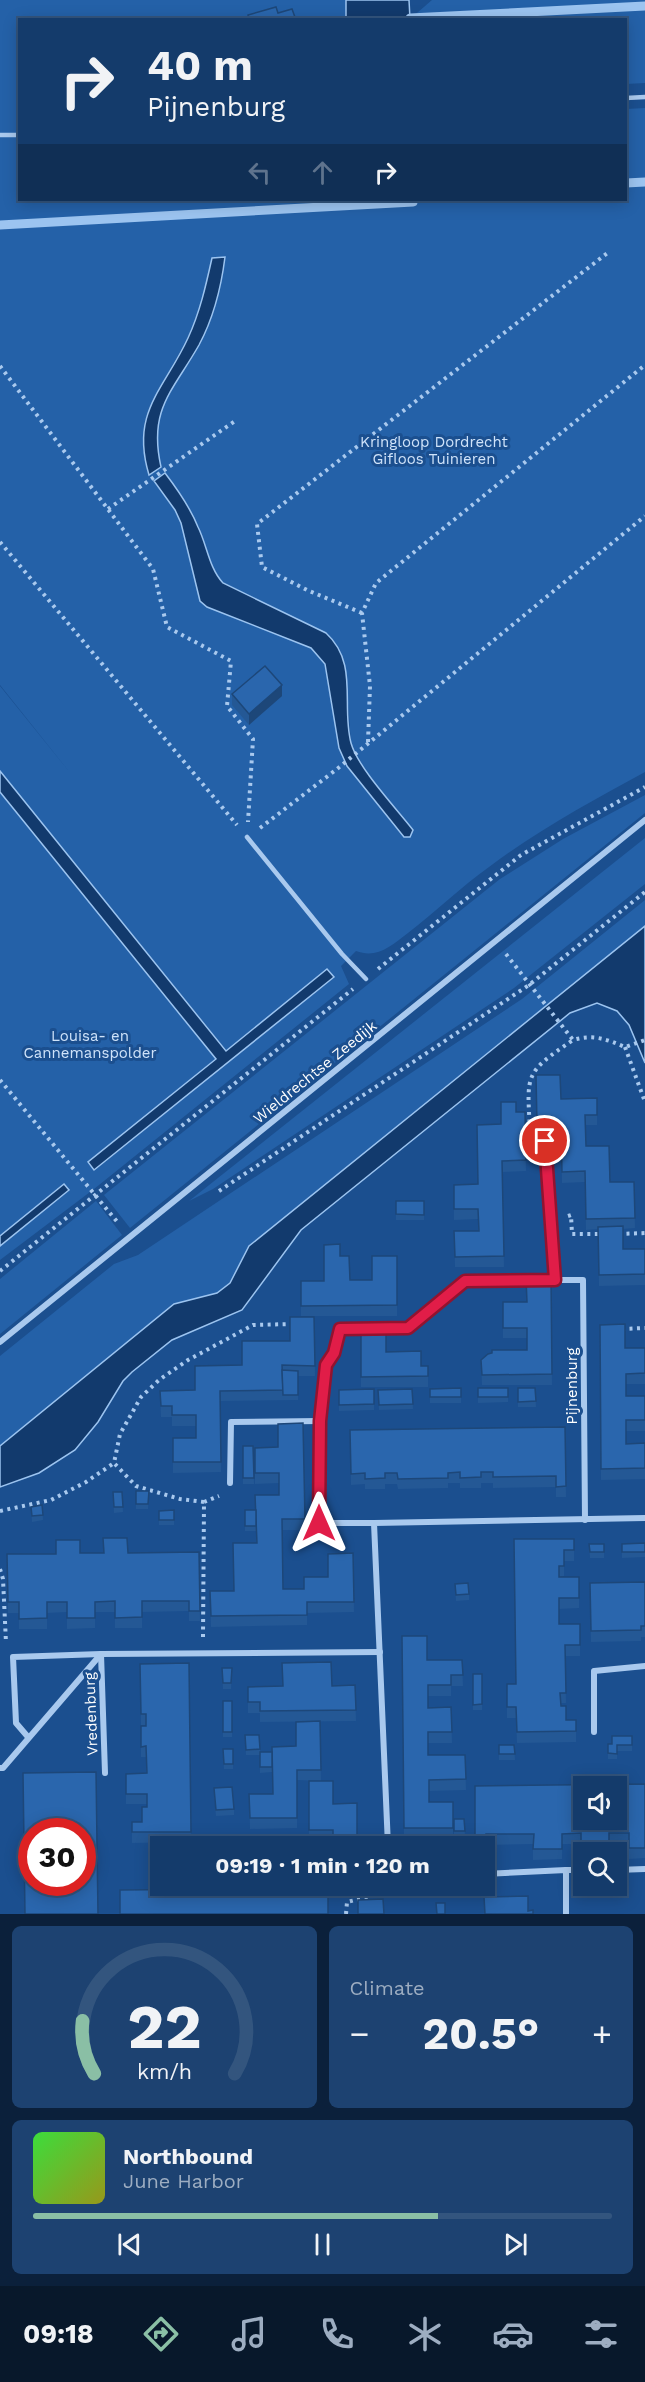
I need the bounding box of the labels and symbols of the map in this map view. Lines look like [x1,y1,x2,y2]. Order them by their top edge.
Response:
park label: Kringloop Dordrecht Gifloos Tuinieren [360,433,509,468]
street label: Wieldrechtse Zeedijk [250,1016,381,1127]
park label: Louisa- en Cannemanspolder [23,1027,157,1062]
pin [519,1115,570,1166]
street label: Pijnenburg [563,1348,581,1424]
position arrow [287,1491,351,1555]
street label: Vredenburg [81,1672,101,1756]
speed limit sign: 30 [18,1818,96,1896]

